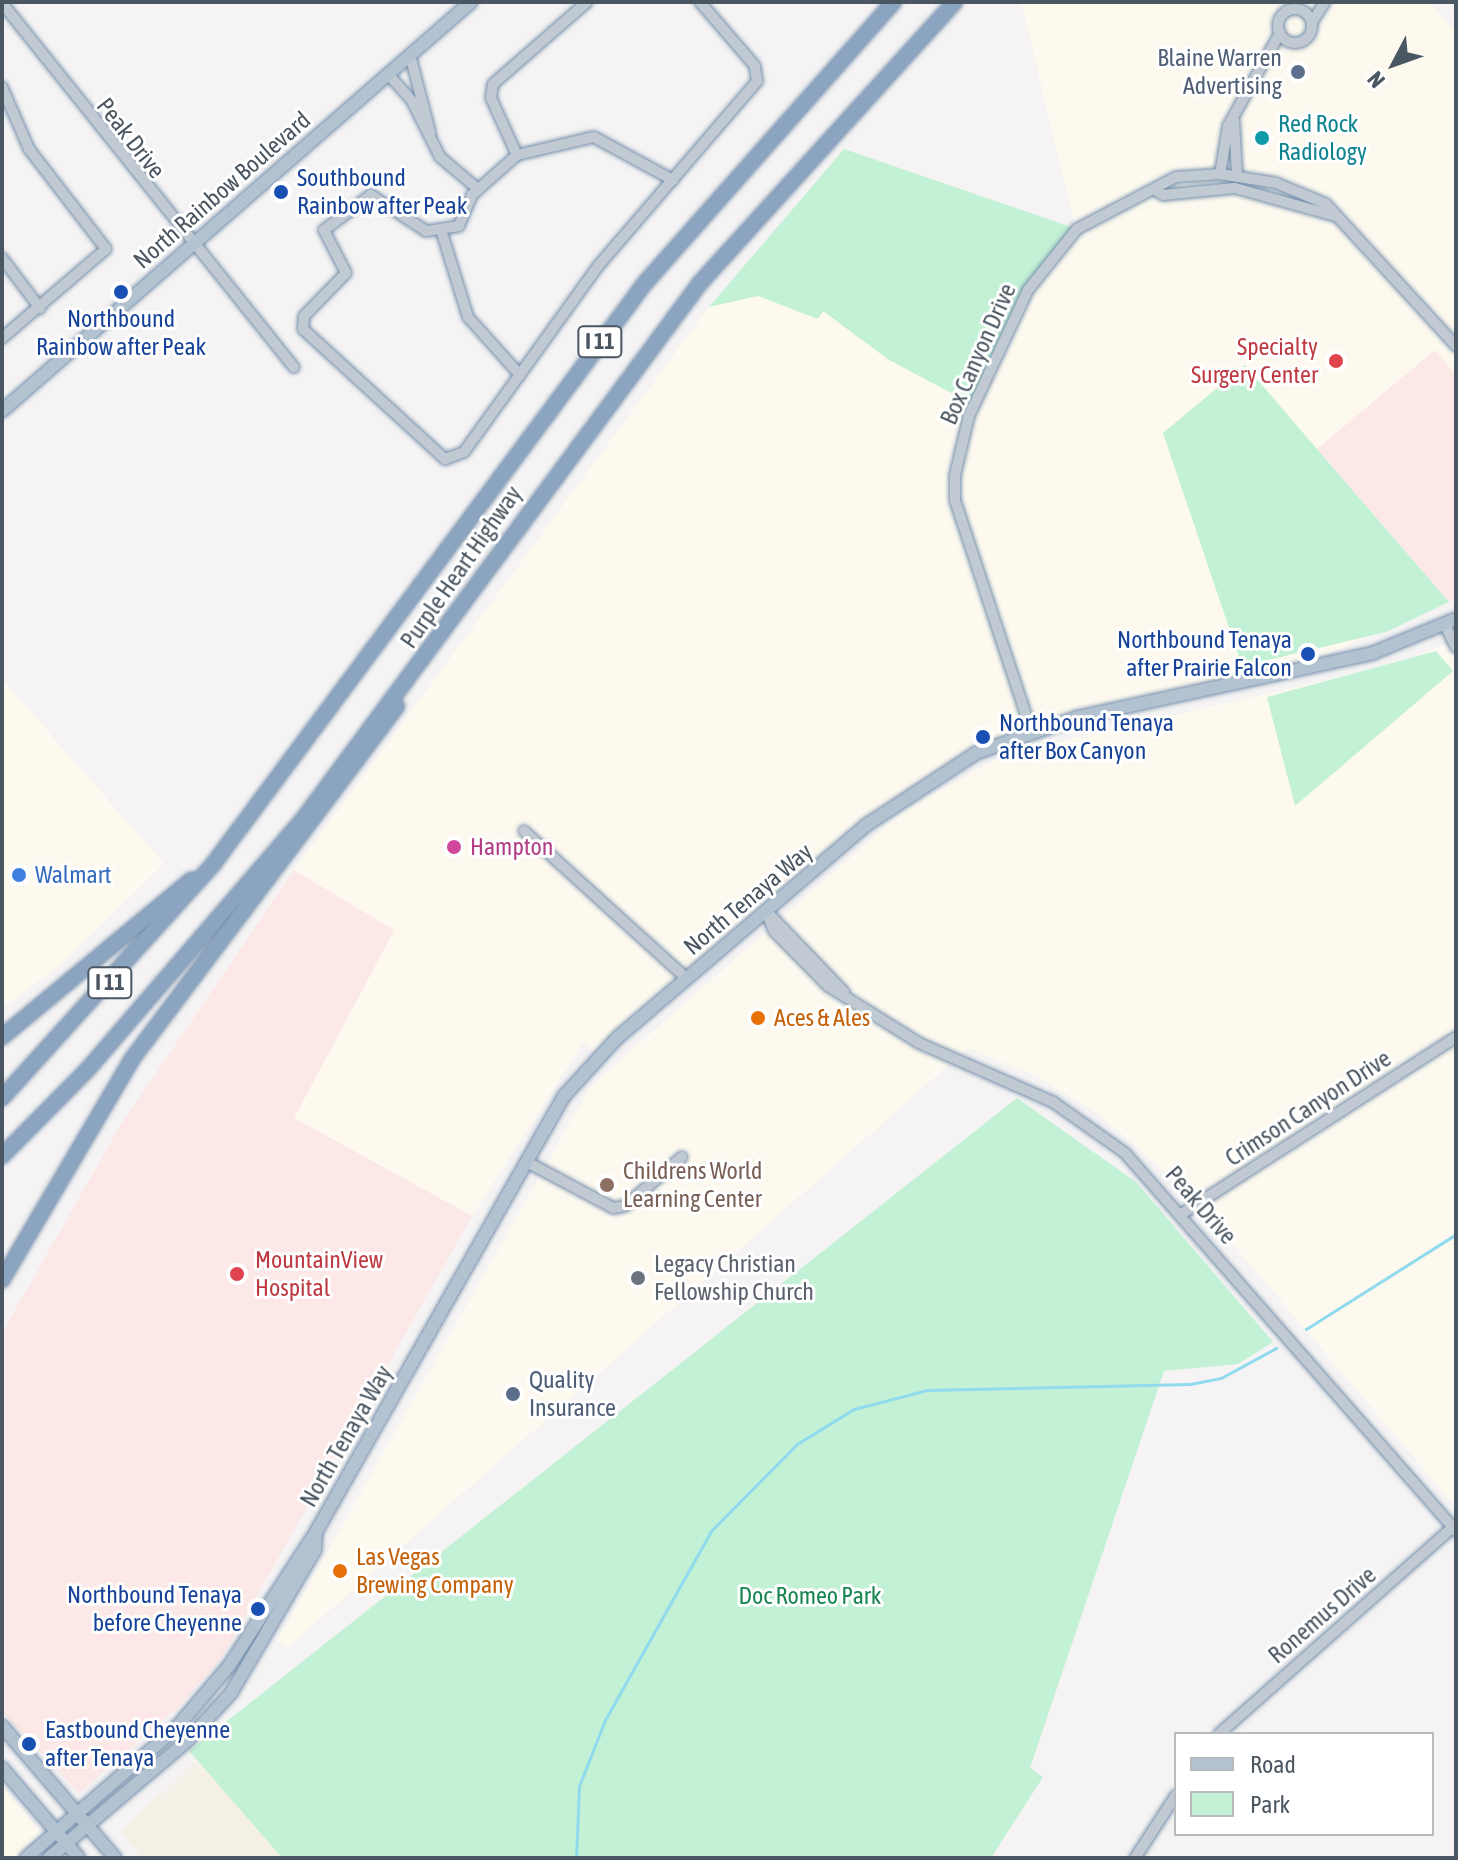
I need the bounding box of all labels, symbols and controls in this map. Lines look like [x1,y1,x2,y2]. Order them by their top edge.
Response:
north arrow [1354,24,1434,104]
place label: Blaine Warren Advertising [1157,44,1282,100]
marker: Blaine Warren Advertising [1289,63,1307,81]
text: N [1362,66,1390,93]
street label: Peak Drive [91,92,171,184]
street label: North Rainbow Boulevard [128,105,316,275]
place label: Red Rock Radiology [1278,110,1367,166]
marker: Red Rock Radiology [1253,129,1271,147]
place label: Southbound Rainbow after Peak [297,164,467,220]
marker: Southbound Rainbow after Peak [272,183,290,201]
street label: Box Canyon Drive [934,279,1022,429]
marker: Northbound Rainbow after Peak [112,283,130,301]
place label: Northbound Rainbow after Peak [36,305,206,361]
road number: I 11 [576,324,624,360]
place label: Specialty Surgery Center [1191,333,1318,389]
marker: Specialty Surgery Center [1325,350,1347,372]
street label: Purple Heart Highway [394,480,528,654]
place label: Northbound Tenaya after Prairie Falcon [1117,626,1292,682]
marker: Northbound Tenaya after Prairie Falcon [1299,645,1317,663]
place label: Northbound Tenaya after Box Canyon [999,709,1174,765]
marker: Northbound Tenaya after Box Canyon [974,728,992,746]
place label: Hampton [470,833,553,861]
street label: North Tenaya Way [678,837,818,961]
marker: Hampton [445,838,463,856]
place label: Walmart [35,861,111,889]
marker: Walmart [10,866,28,884]
road number: I 11 [86,965,134,1001]
place label: Aces & Ales [774,1004,870,1032]
marker: Aces & Ales [749,1009,767,1027]
street label: Crimson Canyon Drive [1220,1044,1396,1172]
place label: Childrens World Learning Center [623,1157,762,1213]
street label: Peak Drive [1159,1160,1243,1250]
marker: Childrens World Learning Center [598,1176,616,1194]
place label: MountainView Hospital [255,1246,383,1302]
place label: Legacy Christian Fellowship Church [654,1250,814,1306]
marker: MountainView Hospital [226,1263,248,1285]
marker: Legacy Christian Fellowship Church [629,1269,647,1287]
street label: North Tenaya Way [294,1360,398,1512]
place label: Quality Insurance [529,1366,616,1422]
marker: Quality Insurance [504,1385,522,1403]
place label: Las Vegas Brewing Company [356,1543,514,1599]
street label: Ronemus Drive [1262,1560,1382,1670]
marker: Las Vegas Brewing Company [331,1562,349,1580]
place label: Northbound Tenaya before Cheyenne [67,1581,242,1637]
park label: Doc Romeo Park [739,1582,881,1610]
marker: Northbound Tenaya before Cheyenne [249,1600,267,1618]
place label: Eastbound Cheyenne after Tenaya [45,1716,230,1772]
legend [1174,1732,1434,1836]
marker: Eastbound Cheyenne after Tenaya [20,1735,38,1753]
text: Road [1250,1751,1296,1778]
text: Park [1250,1791,1290,1818]

